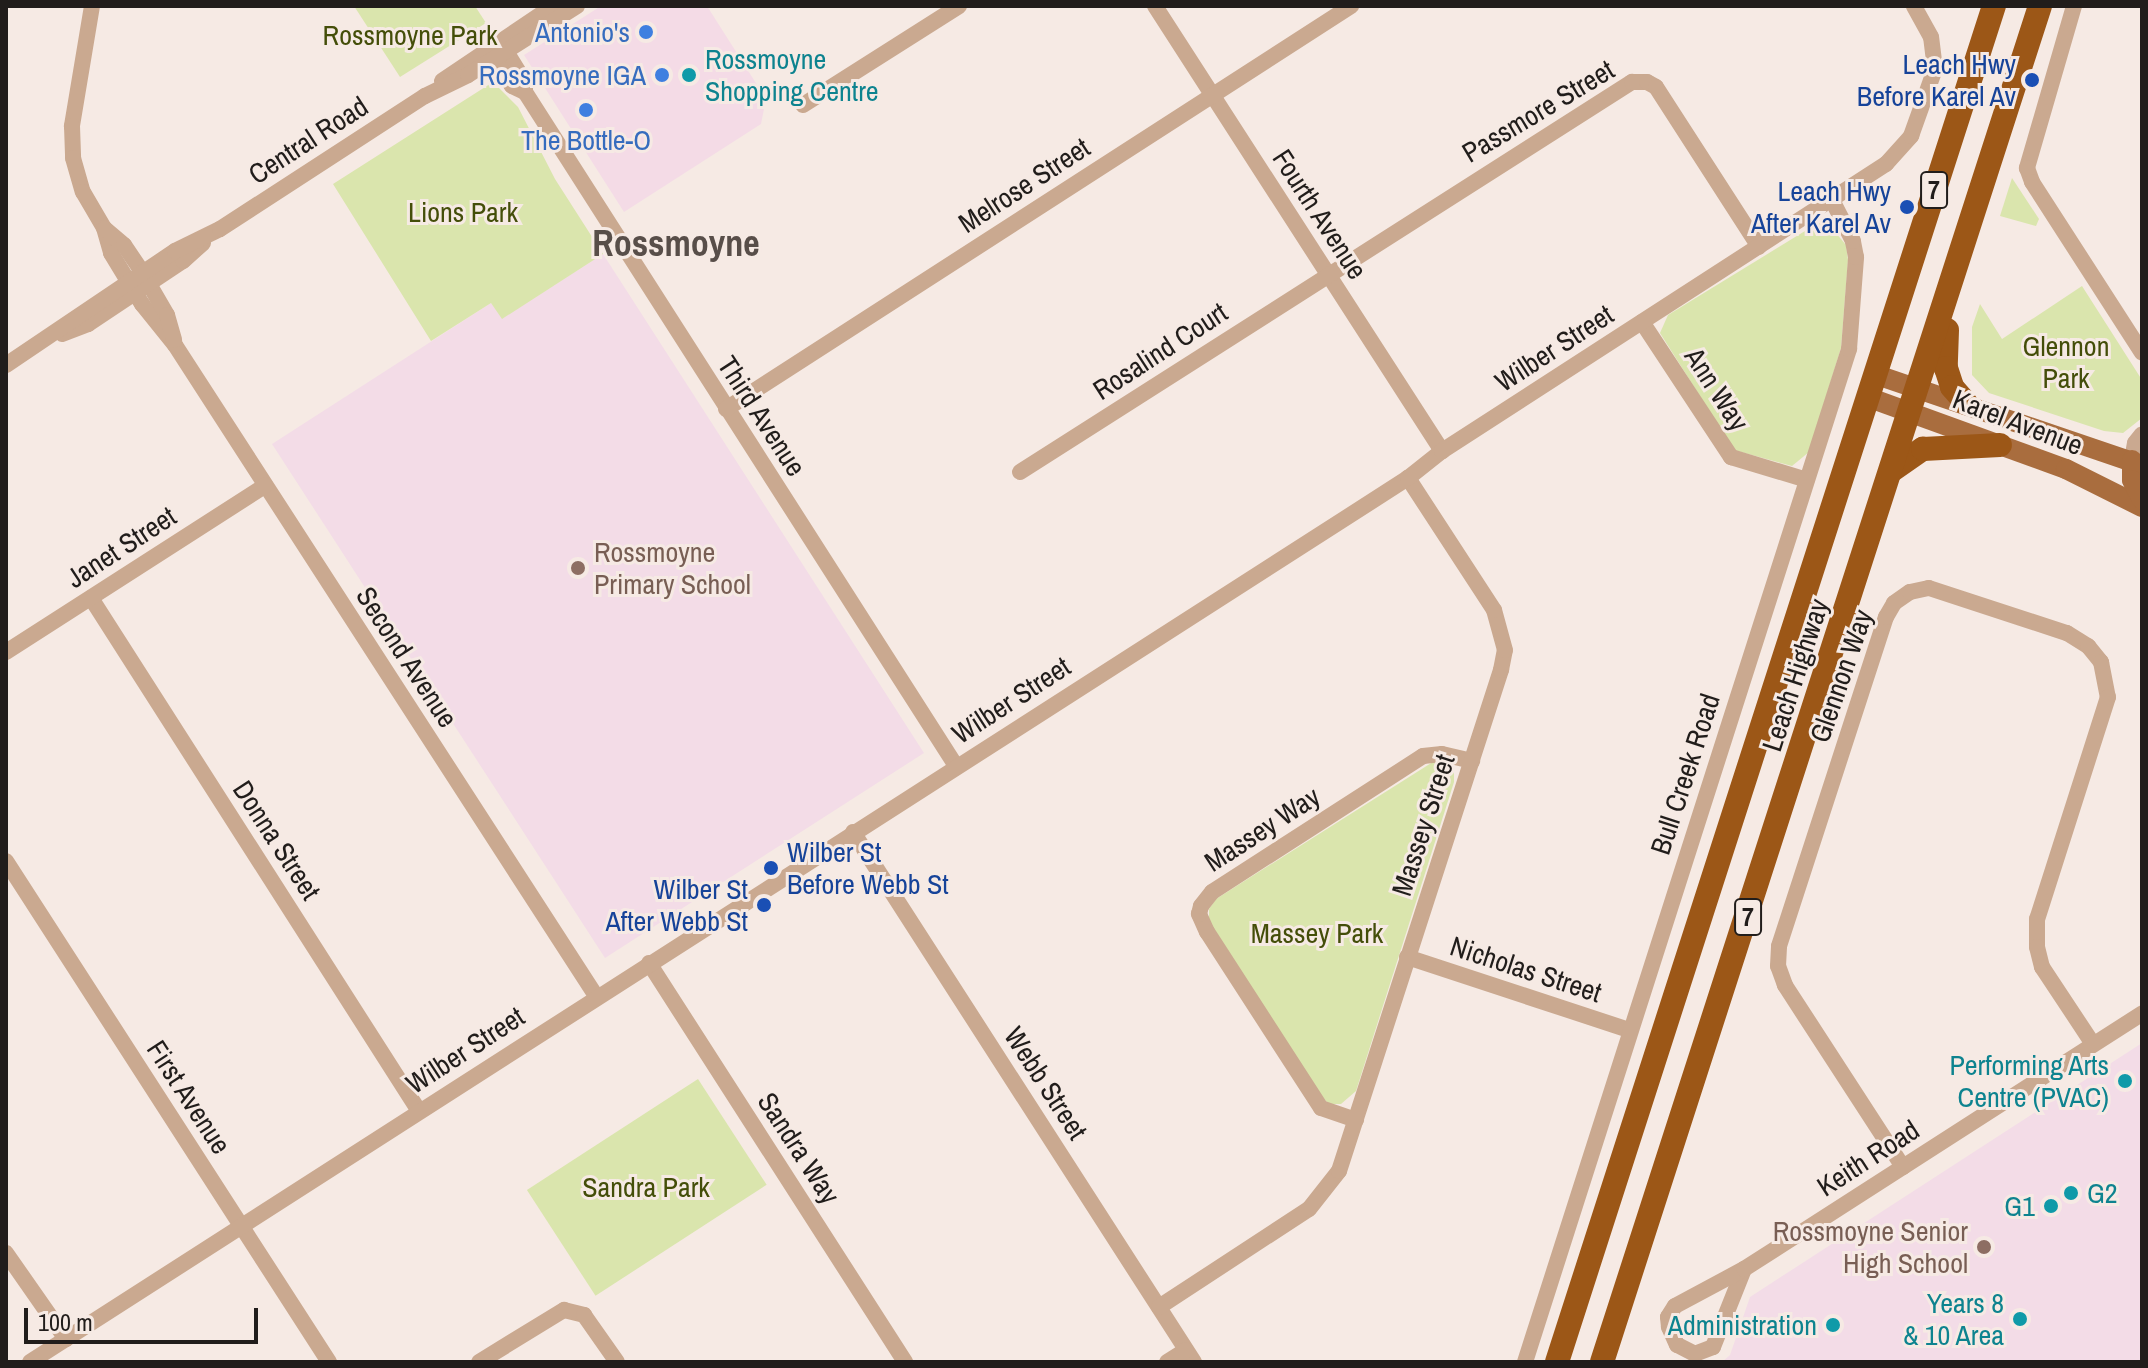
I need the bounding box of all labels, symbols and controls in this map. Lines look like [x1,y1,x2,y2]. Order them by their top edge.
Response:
place label: Antonio's [535,15,630,49]
park label: Rossmoyne Park [323,18,497,52]
marker: Antonio's [637,23,655,41]
place label: Rossmoyne Shopping Centre [705,42,879,108]
place label: Leach Hwy Before Karel Av [1856,47,2016,113]
street label: Passmore Street [1456,53,1620,169]
place label: Rossmoyne IGA [479,58,646,92]
marker: Rossmoyne IGA [653,66,671,84]
marker: Rossmoyne Shopping Centre [680,66,698,84]
marker: Leach Hwy Before Karel Av [2023,71,2041,89]
street label: Central Road [242,89,374,191]
marker: The Bottle-O [577,101,595,119]
place label: The Bottle-O [521,123,651,157]
street label: Melrose Street [952,130,1096,240]
street label: Fourth Avenue [1265,142,1375,286]
road number: 7 [1920,168,1948,212]
place label: Leach Hwy After Karel Av [1750,174,1891,240]
park label: Lions Park [408,195,518,229]
marker: Leach Hwy After Karel Av [1898,198,1916,216]
district label: Rossmoyne [592,222,760,266]
street label: Rosalind Court [1087,295,1233,407]
street label: Wilber Street [1489,297,1619,399]
park label: Glennon Park [2023,329,2109,395]
street label: Ann Way [1678,341,1756,437]
street label: Third Avenue [710,349,814,483]
street label: Karel Avenue [1948,382,2088,462]
street label: Janet Street [60,499,182,595]
place label: Rossmoyne Primary School [594,535,751,601]
marker: Rossmoyne Primary School [569,559,587,577]
street label: Second Avenue [349,580,465,734]
street label: Leach Highway [1755,595,1835,755]
street label: Glennon Way [1803,605,1879,747]
street label: Wilber Street [946,649,1076,751]
street label: Bull Creek Road [1643,689,1727,859]
street label: Massey Street [1384,750,1462,900]
street label: Donna Street [226,774,328,906]
street label: Massey Way [1198,779,1326,879]
place label: Wilber St Before Webb St [787,835,949,901]
marker: Wilber St Before Webb St [762,859,780,877]
place label: Wilber St After Webb St [605,872,748,938]
road number: 7 [1734,895,1762,939]
marker: Wilber St After Webb St [755,896,773,914]
park label: Massey Park [1251,916,1383,950]
street label: Nicholas Street [1446,929,1606,1009]
street label: Wilber Street [400,999,530,1101]
street label: Webb Street [997,1020,1095,1146]
street label: First Avenue [140,1033,238,1161]
place label: Performing Arts Centre (PVAC) [1948,1048,2109,1114]
marker: Performing Arts Centre (PVAC) [2116,1072,2134,1090]
street label: Sandra Way [751,1086,847,1210]
street label: Keith Road [1811,1113,1925,1203]
park label: Sandra Park [582,1170,710,1204]
place label: G2 [2087,1176,2118,1210]
marker: G2 [2062,1184,2080,1202]
place label: G1 [2004,1189,2035,1223]
marker: G1 [2042,1197,2060,1215]
place label: Rossmoyne Senior High School [1773,1214,1968,1280]
marker: Rossmoyne Senior High School [1975,1238,1993,1256]
place label: Years 8 & 10 Area [1902,1286,2004,1352]
scale bar [28,1292,262,1342]
text: 100 m [38,1306,93,1338]
place label: Administration [1668,1308,1817,1342]
marker: Years 8 & 10 Area [2011,1310,2029,1328]
marker: Administration [1824,1316,1842,1334]

